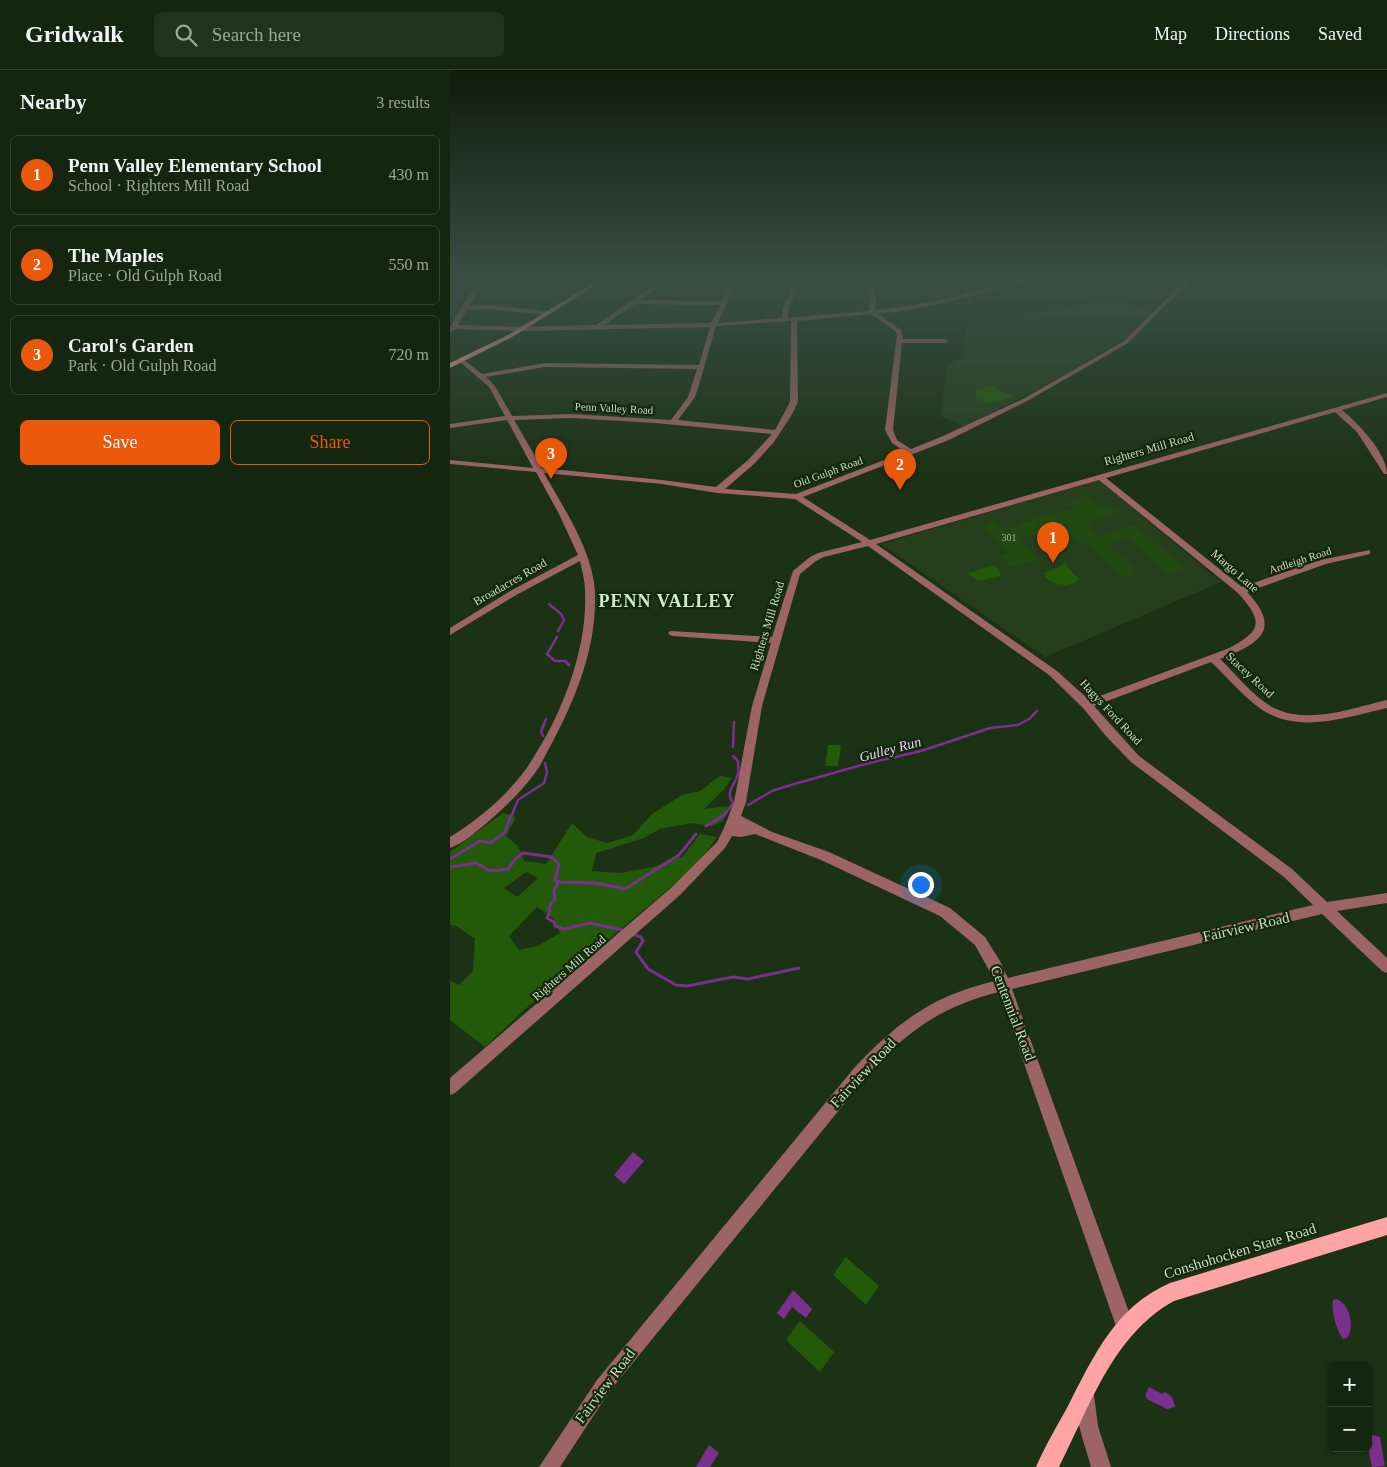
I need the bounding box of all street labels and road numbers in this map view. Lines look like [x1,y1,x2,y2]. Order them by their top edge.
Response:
street label: Penn Valley Road [574,400,654,416]
street label: Righters Mill Road [1103,429,1195,469]
street label: Old Gulph Road [792,454,865,490]
street label: Ardleigh Road [1267,544,1333,576]
street label: Margo Lane [1208,546,1262,596]
street label: Broadacres Road [471,555,549,609]
street label: Righters Mill Road [747,580,787,672]
street label: Stacey Road [1223,649,1277,701]
street label: Hagys Ford Road [1077,676,1145,748]
street label: Fairview Road [1201,909,1292,945]
street label: Righters Mill Road [529,932,609,1004]
street label: Centennial Road [988,963,1039,1063]
street label: Fairview Road [827,1035,899,1111]
street label: Conshohocken State Road [1162,1220,1319,1282]
street label: Fairview Road [572,1345,638,1426]

